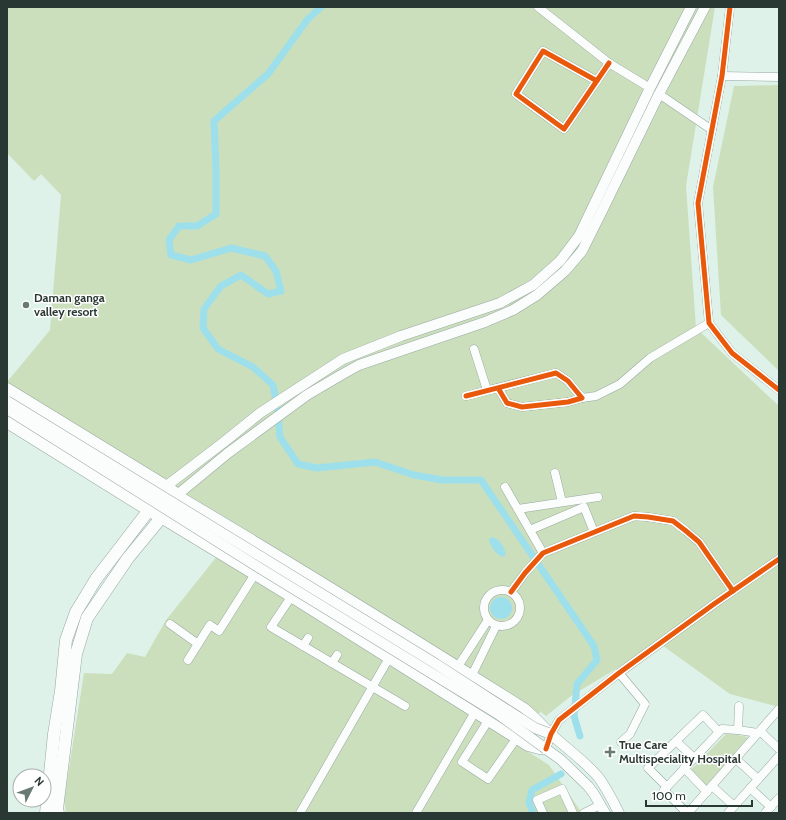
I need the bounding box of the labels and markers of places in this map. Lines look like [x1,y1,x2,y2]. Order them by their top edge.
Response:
place label: Daman ganga valley resort [34,290,105,319]
marker: Daman ganga valley resort [21,300,31,310]
place label: True Care Multispeciality Hospital [619,737,741,766]
marker: True Care Multispeciality Hospital [604,746,616,758]

